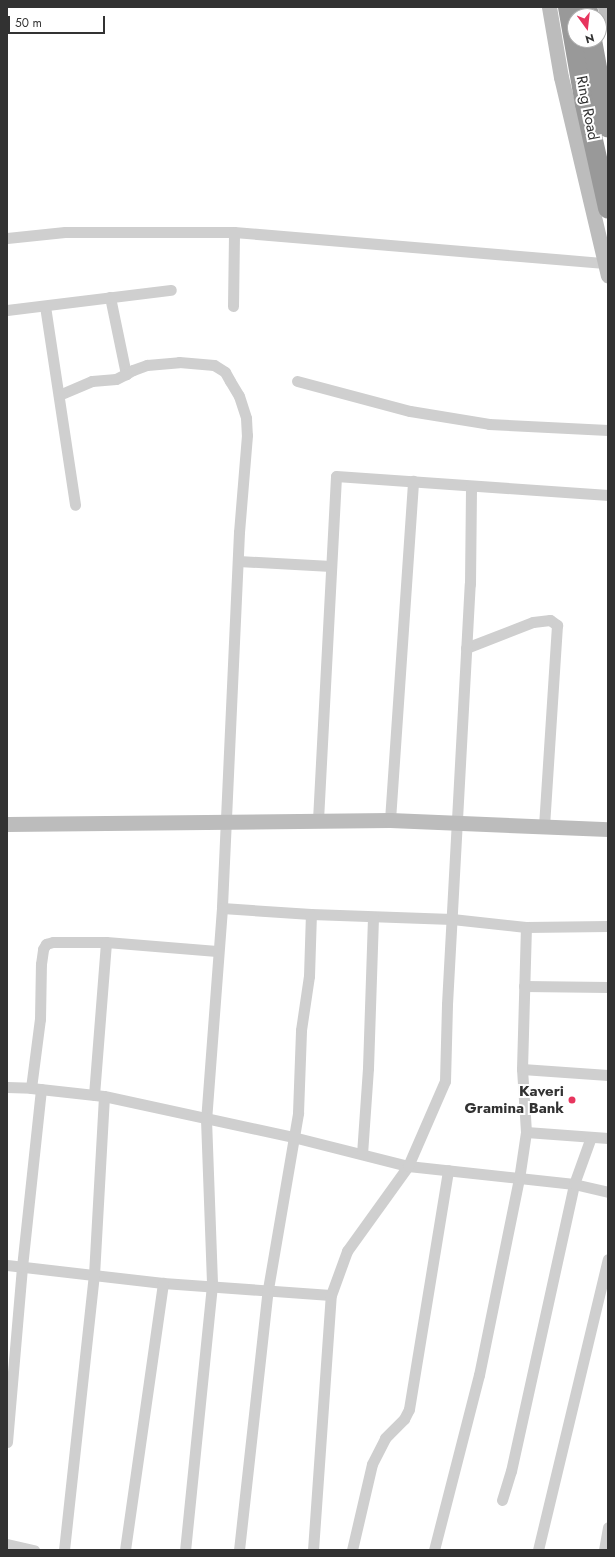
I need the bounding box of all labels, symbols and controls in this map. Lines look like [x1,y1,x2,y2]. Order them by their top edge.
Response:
scale bar [10,8,107,34]
north arrow [567,8,607,48]
text: 50 m [15,14,42,32]
text: N [584,30,596,47]
street label: Ring Road [572,74,602,142]
place label: Kaveri Gramina Bank [465,1082,564,1117]
marker: Kaveri Gramina Bank [567,1095,577,1105]

